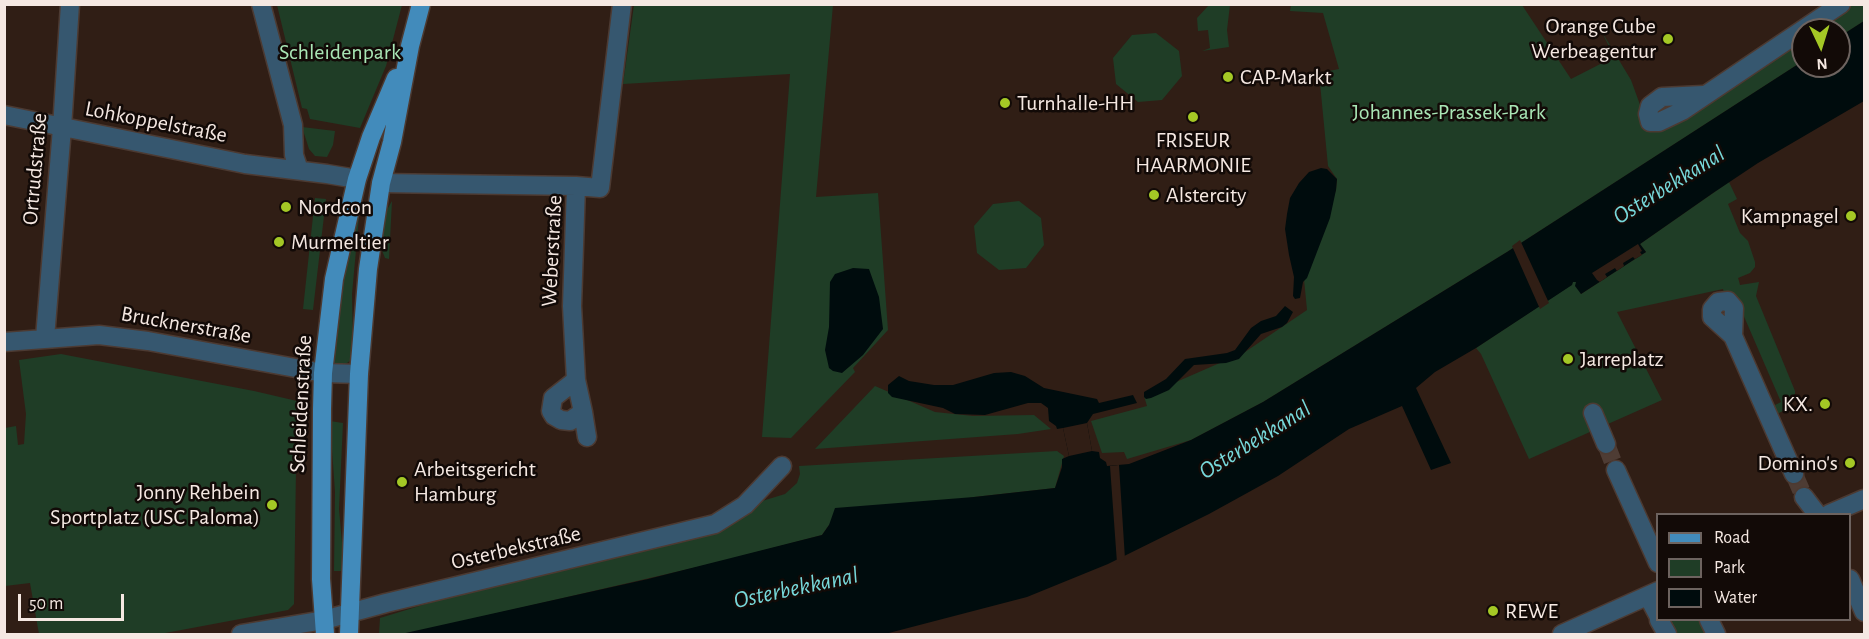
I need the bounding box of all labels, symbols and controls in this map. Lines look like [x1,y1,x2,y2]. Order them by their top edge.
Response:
place label: Orange Cube Werbeagentur [1531,13,1656,64]
north arrow [1791,18,1851,78]
marker: Orange Cube Werbeagentur [1661,32,1675,46]
park label: Schleidenpark [279,39,401,65]
text: N [1816,56,1828,72]
place label: CAP-Markt [1240,64,1331,90]
marker: CAP-Markt [1221,70,1235,84]
place label: Turnhalle-HH [1017,90,1134,116]
street label: Lohkoppelstraße [83,95,229,149]
marker: Turnhalle-HH [998,96,1012,110]
park label: Johannes-Prassek-Park [1352,99,1546,125]
marker: FRISEUR HAARMONIE [1186,110,1200,124]
street label: Ortrudstraße [17,112,53,226]
place label: FRISEUR HAARMONIE [1135,127,1251,178]
water label: Osterbekkanal [1608,139,1730,231]
place label: Alstercity [1166,182,1246,208]
marker: Alstercity [1147,188,1161,202]
place label: Nordcon [298,194,372,220]
street label: Weberstraße [536,194,568,308]
marker: Nordcon [279,200,293,214]
place label: Kampnagel [1741,203,1839,229]
marker: Kampnagel [1844,209,1858,223]
place label: Murmeltier [291,229,389,255]
marker: Murmeltier [272,235,286,249]
street label: Brucknerstraße [119,301,253,349]
street label: Schleidenstraße [284,334,318,474]
place label: Jarreplatz [1580,346,1664,372]
marker: Jarreplatz [1561,352,1575,366]
place label: KX. [1783,391,1813,417]
water label: Osterbekkanal [1194,394,1316,486]
marker: KX. [1818,397,1832,411]
place label: Domino's [1758,450,1838,476]
place label: Arbeitsgericht Hamburg [414,456,536,508]
marker: Domino's [1843,456,1857,470]
marker: Arbeitsgericht Hamburg [395,475,409,489]
place label: Jonny Rehbein Sportplatz (USC Paloma) [50,479,260,530]
marker: Jonny Rehbein Sportplatz (USC Paloma) [265,498,279,512]
legend [1656,513,1851,621]
street label: Osterbekstraße [449,520,583,576]
text: Road [1714,529,1750,547]
text: Park [1714,559,1745,577]
water label: Osterbekkanal [731,561,861,615]
scale bar [21,582,128,620]
text: Water [1714,589,1757,607]
text: 50 m [29,595,63,613]
place label: REWE [1505,598,1558,624]
marker: REWE [1486,604,1500,618]

